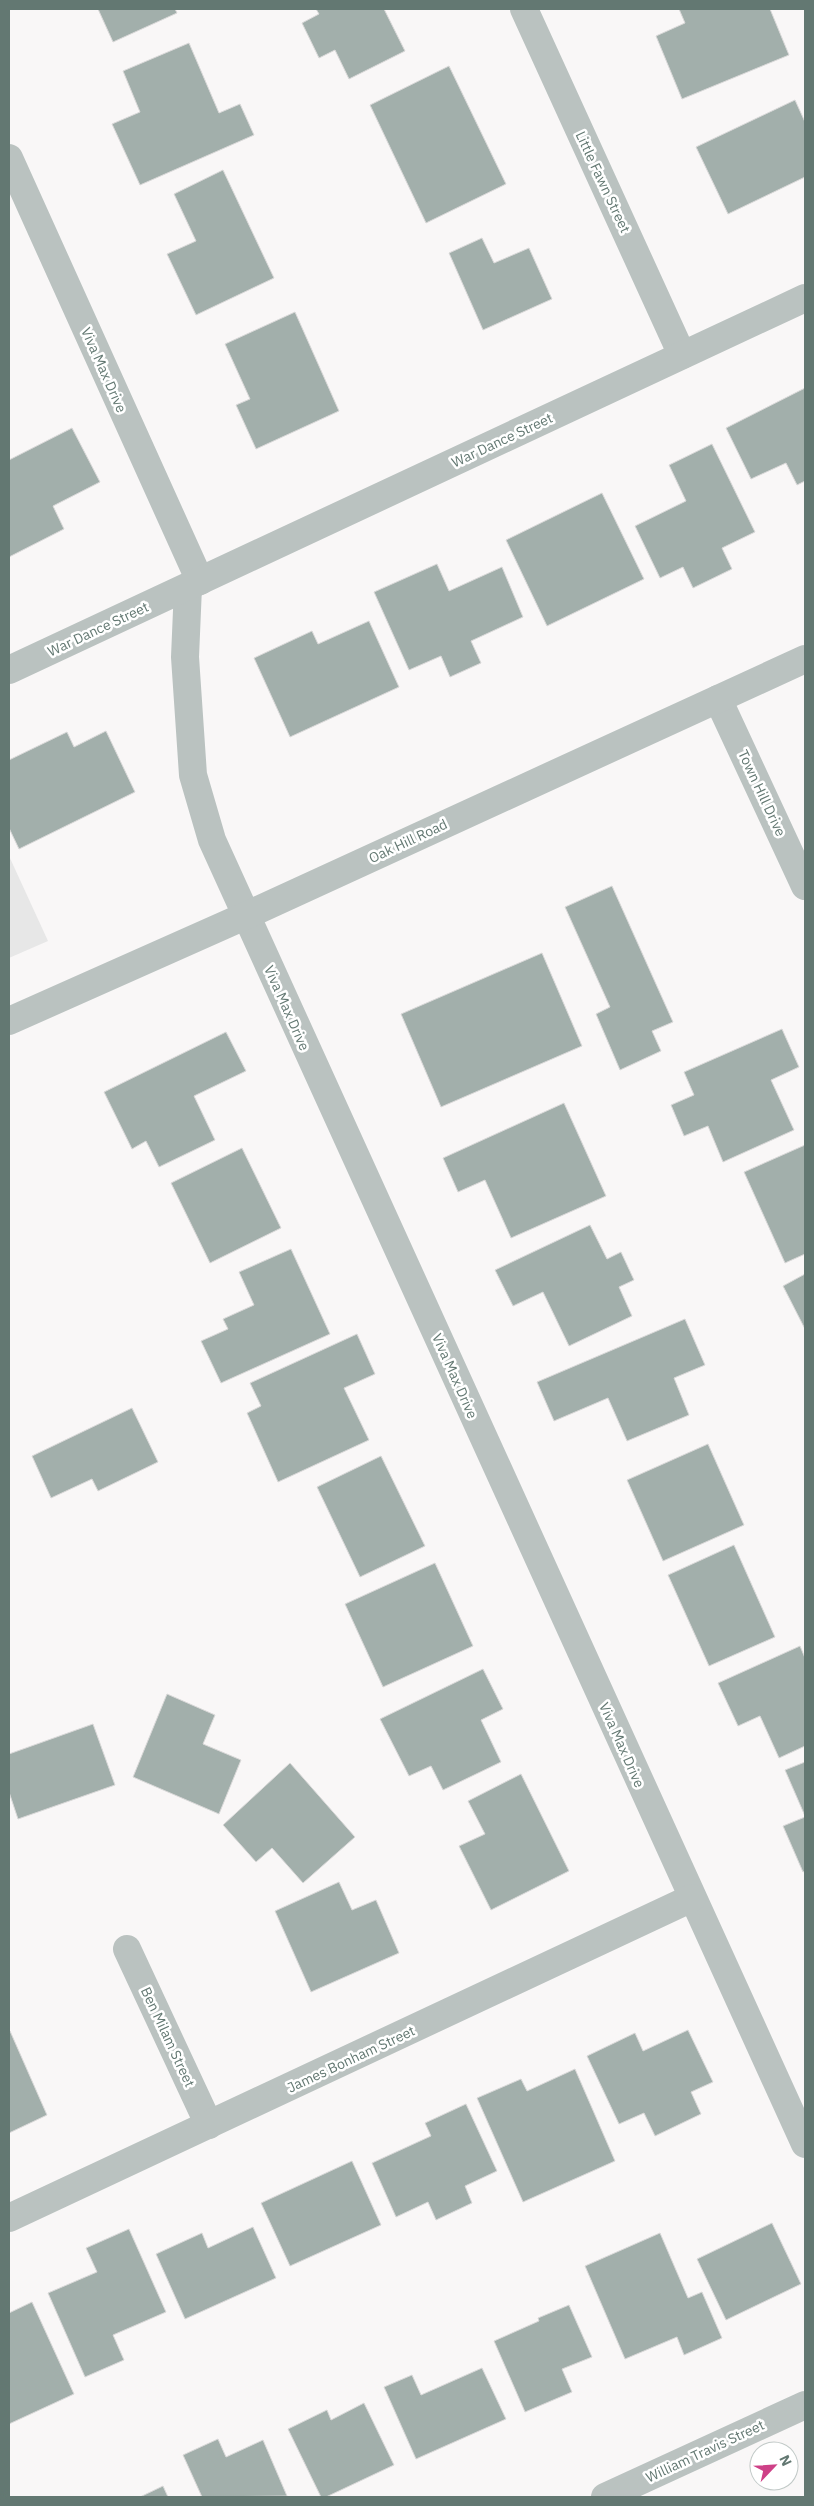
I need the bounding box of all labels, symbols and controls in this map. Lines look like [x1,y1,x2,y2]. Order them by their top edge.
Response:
street label: Little Fawn Street [572,128,634,236]
street label: Viva Max Drive [77,325,131,416]
street label: War Dance Street [449,409,555,471]
street label: War Dance Street [45,598,151,660]
street label: Town Hill Drive [734,747,790,840]
street label: Oak Hill Road [366,815,450,867]
street label: Viva Max Drive [260,963,314,1054]
street label: Viva Max Drive [428,1331,482,1422]
street label: Viva Max Drive [595,1700,649,1791]
street label: Ben Milam Street [137,1984,199,2090]
street label: James Bonham Street [284,2021,418,2097]
street label: William Travis Street [643,2416,767,2486]
north arrow [749,2441,799,2491]
text: N [775,2452,796,2469]

